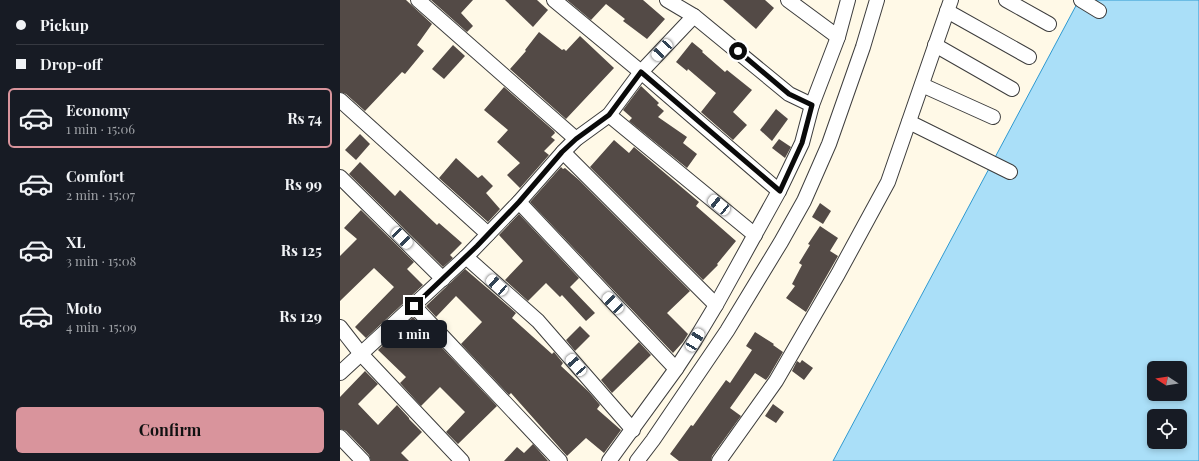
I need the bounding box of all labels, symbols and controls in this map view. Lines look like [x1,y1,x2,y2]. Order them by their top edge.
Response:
text: Pickup [40,15,89,35]
car [649,37,675,63]
route start [729,42,747,60]
text: Drop-off [40,54,102,74]
icon: car [18,100,54,136]
text: Economy [66,100,130,120]
text: Rs 74 [287,108,322,128]
text: 1 min · 15:06 [66,120,135,137]
icon: car [18,166,54,202]
text: Comfort [66,166,124,186]
text: Rs 99 [285,174,322,194]
text: 2 min · 15:07 [66,186,135,203]
car [706,193,732,217]
car [389,225,415,251]
icon: car [18,232,54,268]
text: XL [66,232,86,252]
text: Rs 125 [281,240,322,260]
text: 3 min · 15:08 [66,252,136,269]
car [484,273,510,297]
car [600,290,626,316]
route end [405,297,423,315]
icon: car [18,298,54,334]
text: Moto [66,298,102,318]
text: Rs 129 [279,306,322,326]
text: 4 min · 15:09 [66,318,137,335]
callout: 1 min [381,320,447,348]
text: 1 min [398,325,430,342]
car [684,327,706,353]
car [564,352,588,378]
north arrow [1147,361,1187,401]
map controls [1147,361,1187,449]
button: Confirm [16,407,324,453]
button: locate [1147,409,1187,449]

